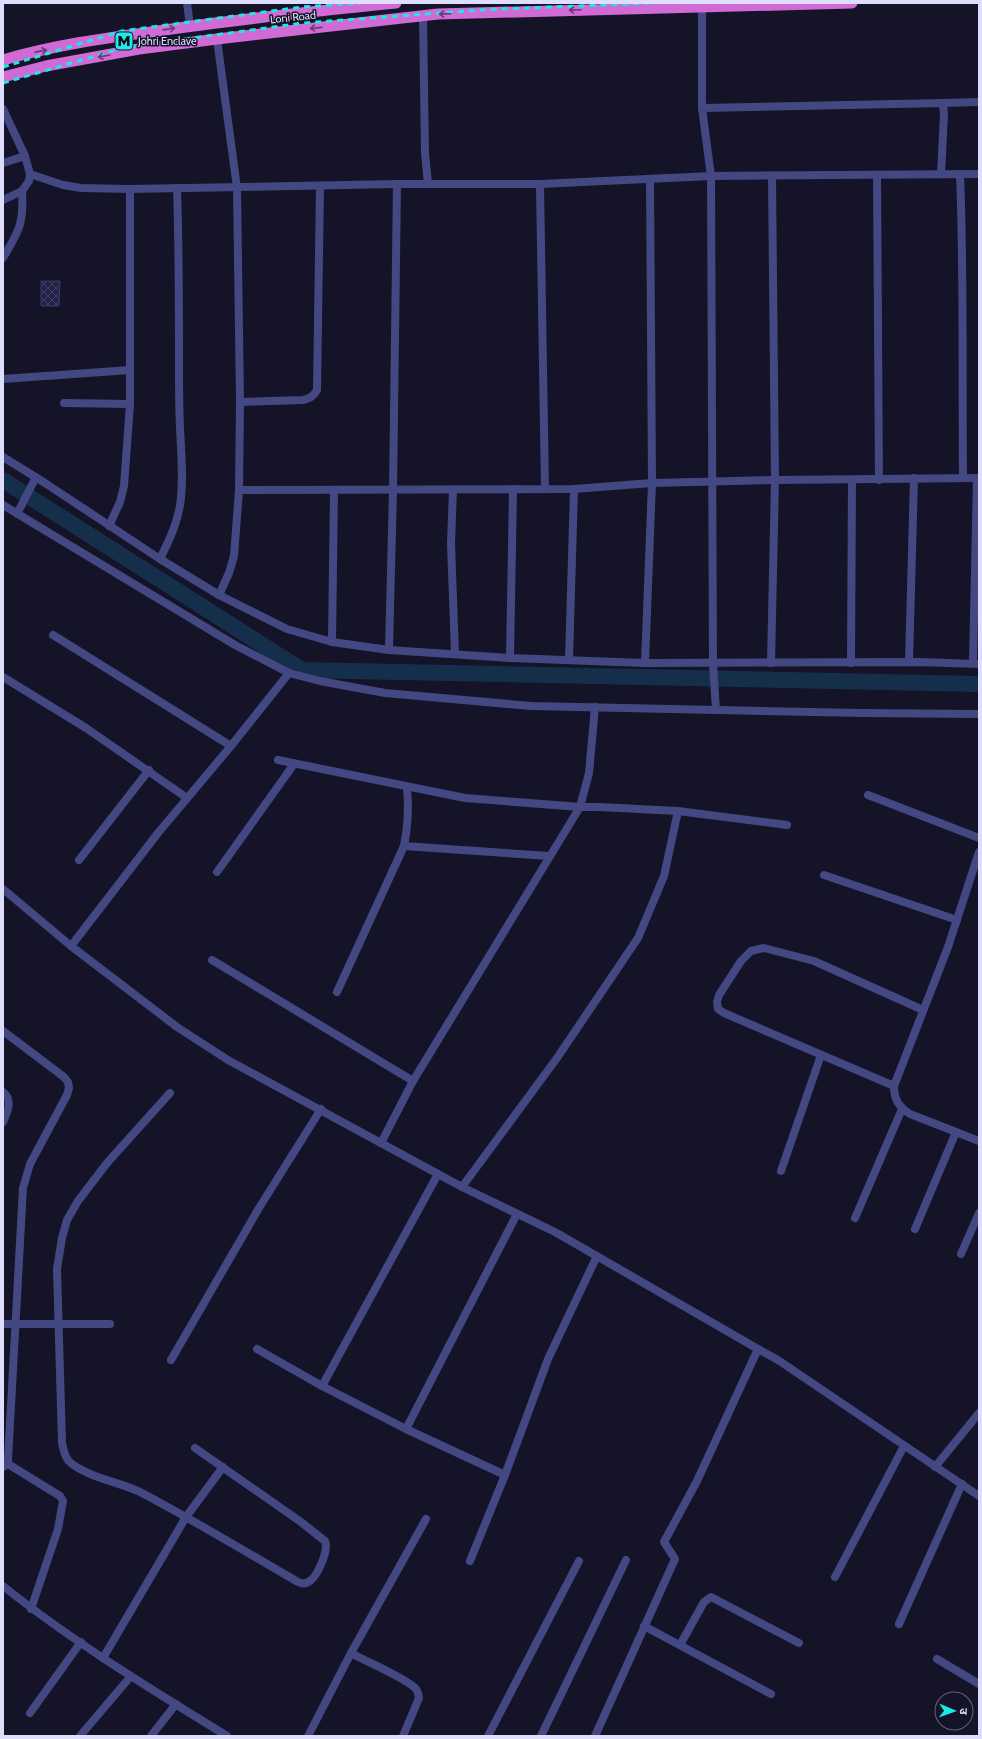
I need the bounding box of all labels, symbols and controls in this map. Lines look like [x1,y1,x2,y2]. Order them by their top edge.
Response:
one-way arrow [569,7,582,14]
street label: Loni Road [269,8,317,26]
one-way arrow [439,10,452,18]
one-way arrow [310,24,323,32]
one-way arrow [162,25,175,33]
metro station icon: Johri Enclave [113,30,135,52]
place label: Johri Enclave [137,34,197,48]
one-way arrow [34,46,47,54]
one-way arrow [98,52,111,60]
north arrow [934,1691,974,1731]
text: उ [957,1708,971,1715]

